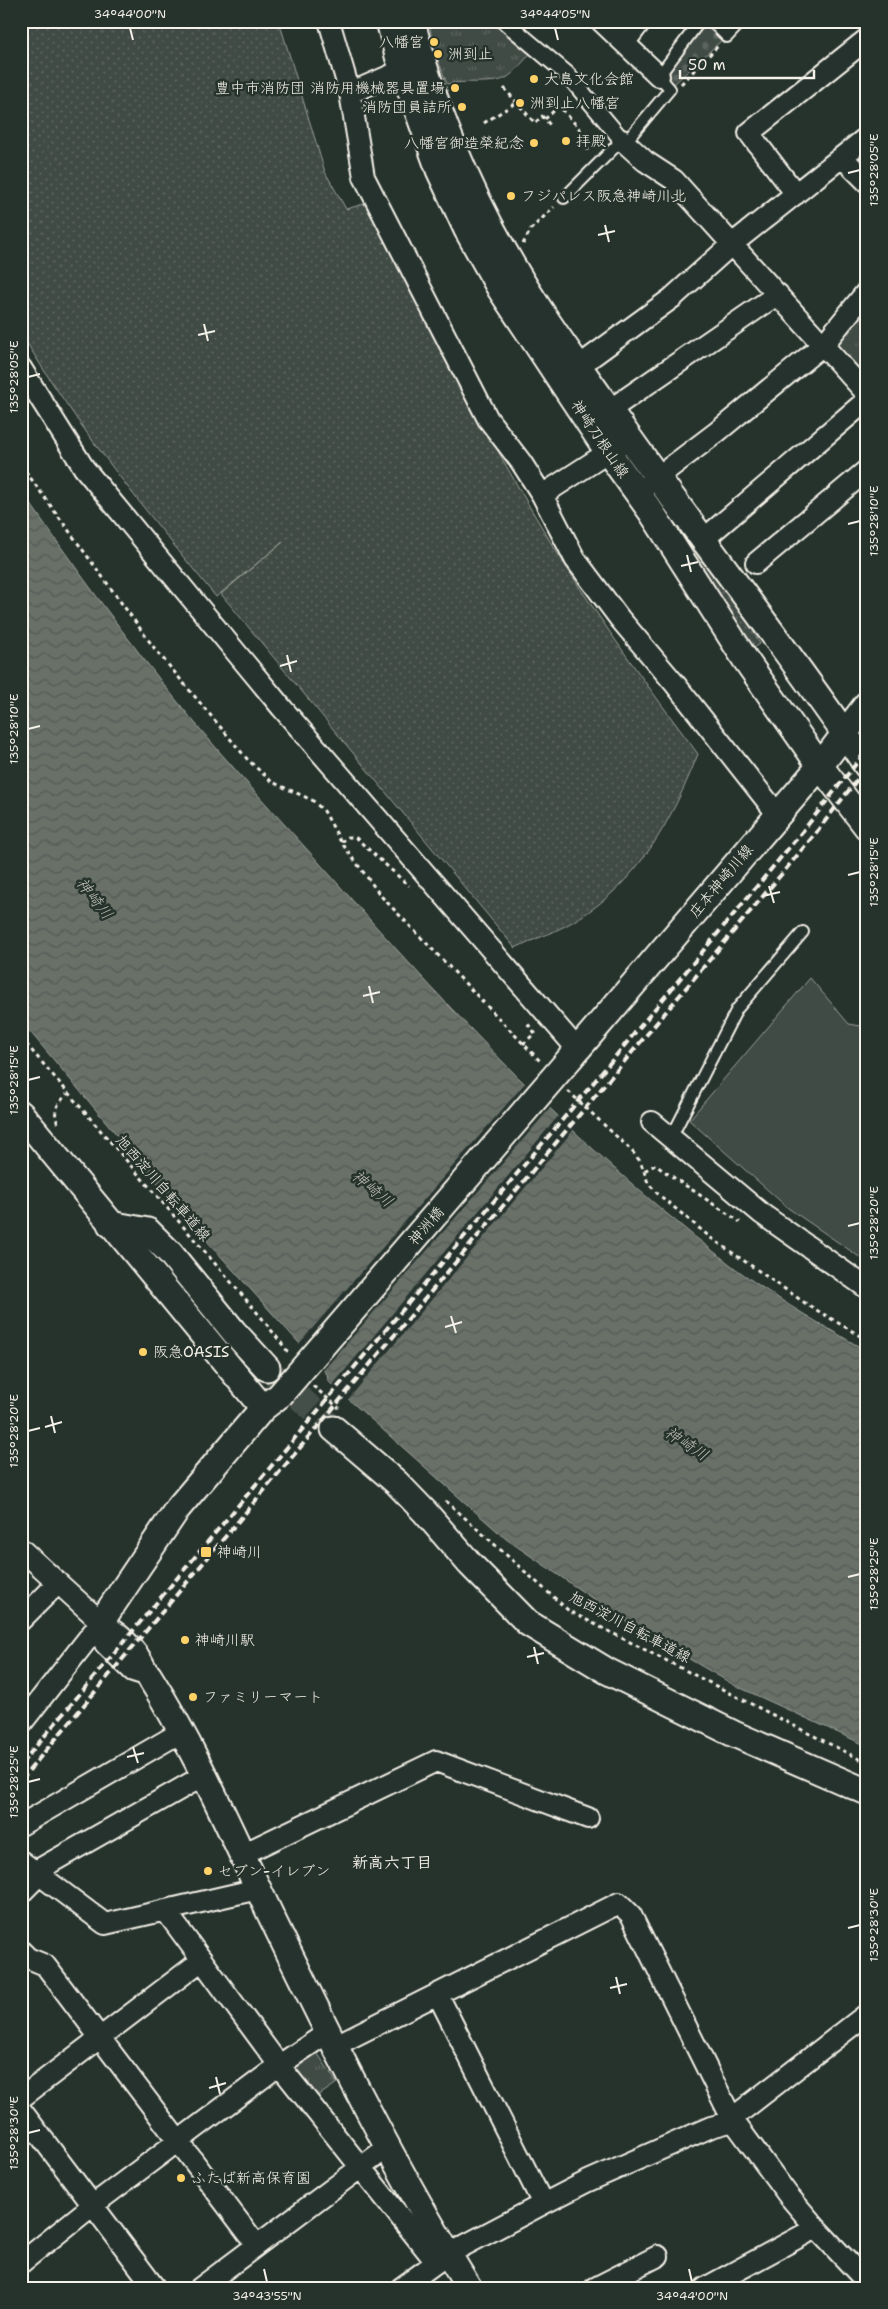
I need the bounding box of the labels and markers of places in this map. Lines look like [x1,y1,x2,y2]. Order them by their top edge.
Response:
place label: 八幡宮 [379,32,424,52]
marker: 八幡宮 [428,36,440,48]
place label: 洲到止 [448,44,493,64]
marker: 洲到止 [432,48,444,60]
place label: 大島文化会館 [544,69,634,89]
marker: 大島文化会館 [528,73,540,85]
place label: 豊中市消防団 消防用機械器具置場 [215,78,445,98]
marker: 豊中市消防団 消防用機械器具置場 [449,82,461,94]
place label: 洲到止八幡宮 [530,93,620,113]
place label: 消防団員詰所 [362,97,452,117]
marker: 洲到止八幡宮 [514,97,526,109]
marker: 消防団員詰所 [456,101,468,113]
place label: 拝殿 [576,131,606,151]
place label: 八幡宮御造榮紀念 [404,133,524,153]
marker: 拝殿 [560,135,572,147]
marker: 八幡宮御造榮紀念 [528,137,540,149]
place label: フジパレス阪急神崎川北 [521,186,687,206]
marker: フジパレス阪急神崎川北 [505,190,517,202]
place label: 阪急OASIS [153,1342,229,1362]
marker: 阪急OASIS [137,1346,149,1358]
place label: 神崎川 [217,1542,262,1562]
marker: 神崎川 [199,1545,213,1559]
place label: 神崎川駅 [195,1630,255,1650]
marker: 神崎川駅 [179,1634,191,1646]
place label: ファミリーマート [203,1687,323,1707]
marker: ファミリーマート [187,1691,199,1703]
place label: セブン-イレブン [218,1861,330,1881]
marker: セブン-イレブン [202,1865,214,1877]
place label: ふたば新高保育園 [191,2168,311,2188]
marker: ふたば新高保育園 [175,2172,187,2184]

